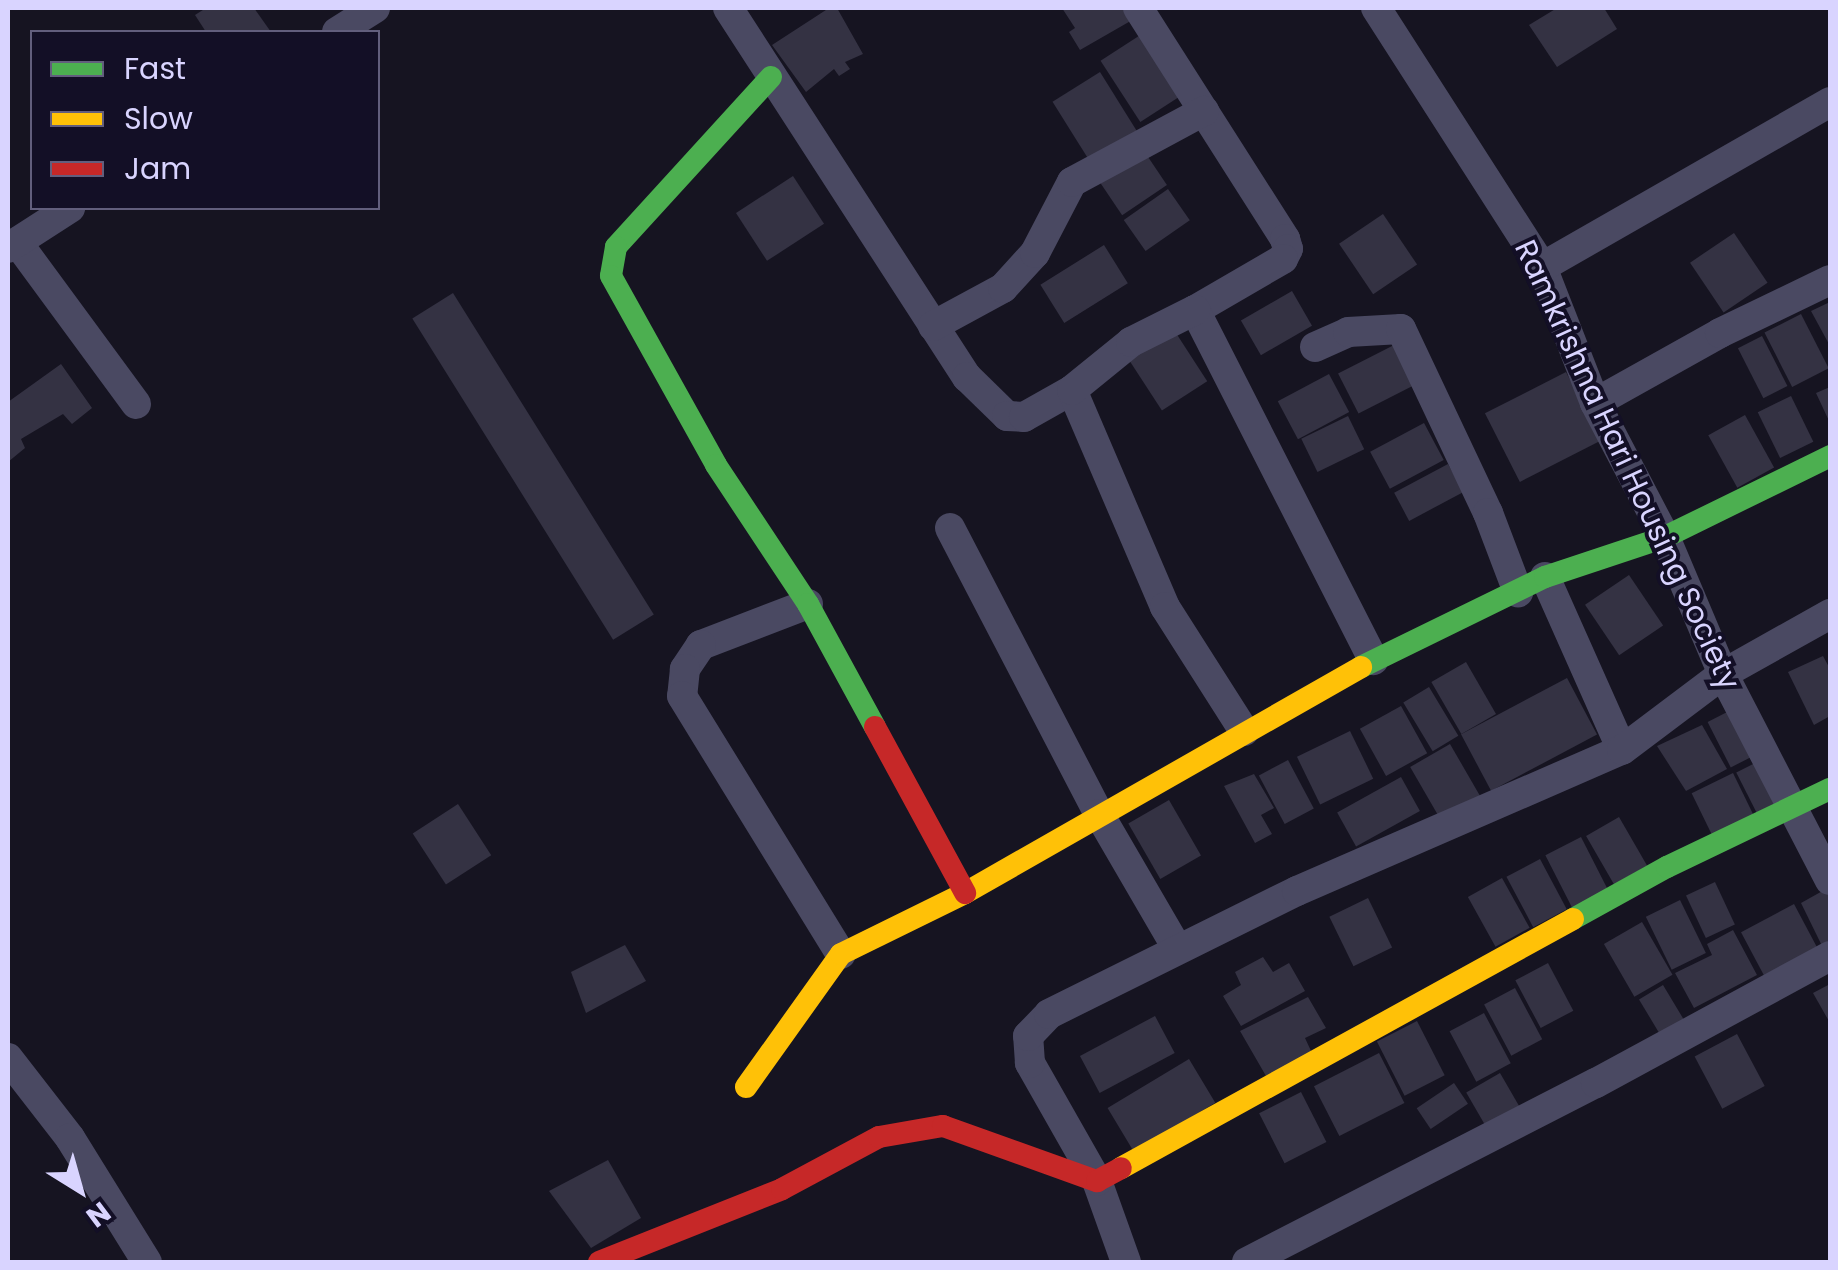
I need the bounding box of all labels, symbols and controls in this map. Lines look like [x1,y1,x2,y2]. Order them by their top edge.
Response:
legend [30,30,380,210]
text: Fast [124,47,186,90]
text: Slow [124,97,193,140]
text: Jam [124,147,191,190]
street label: Ramkrishna Hari Housing Society [1507,234,1747,696]
north arrow [30,1140,130,1240]
text: N [78,1192,119,1236]

